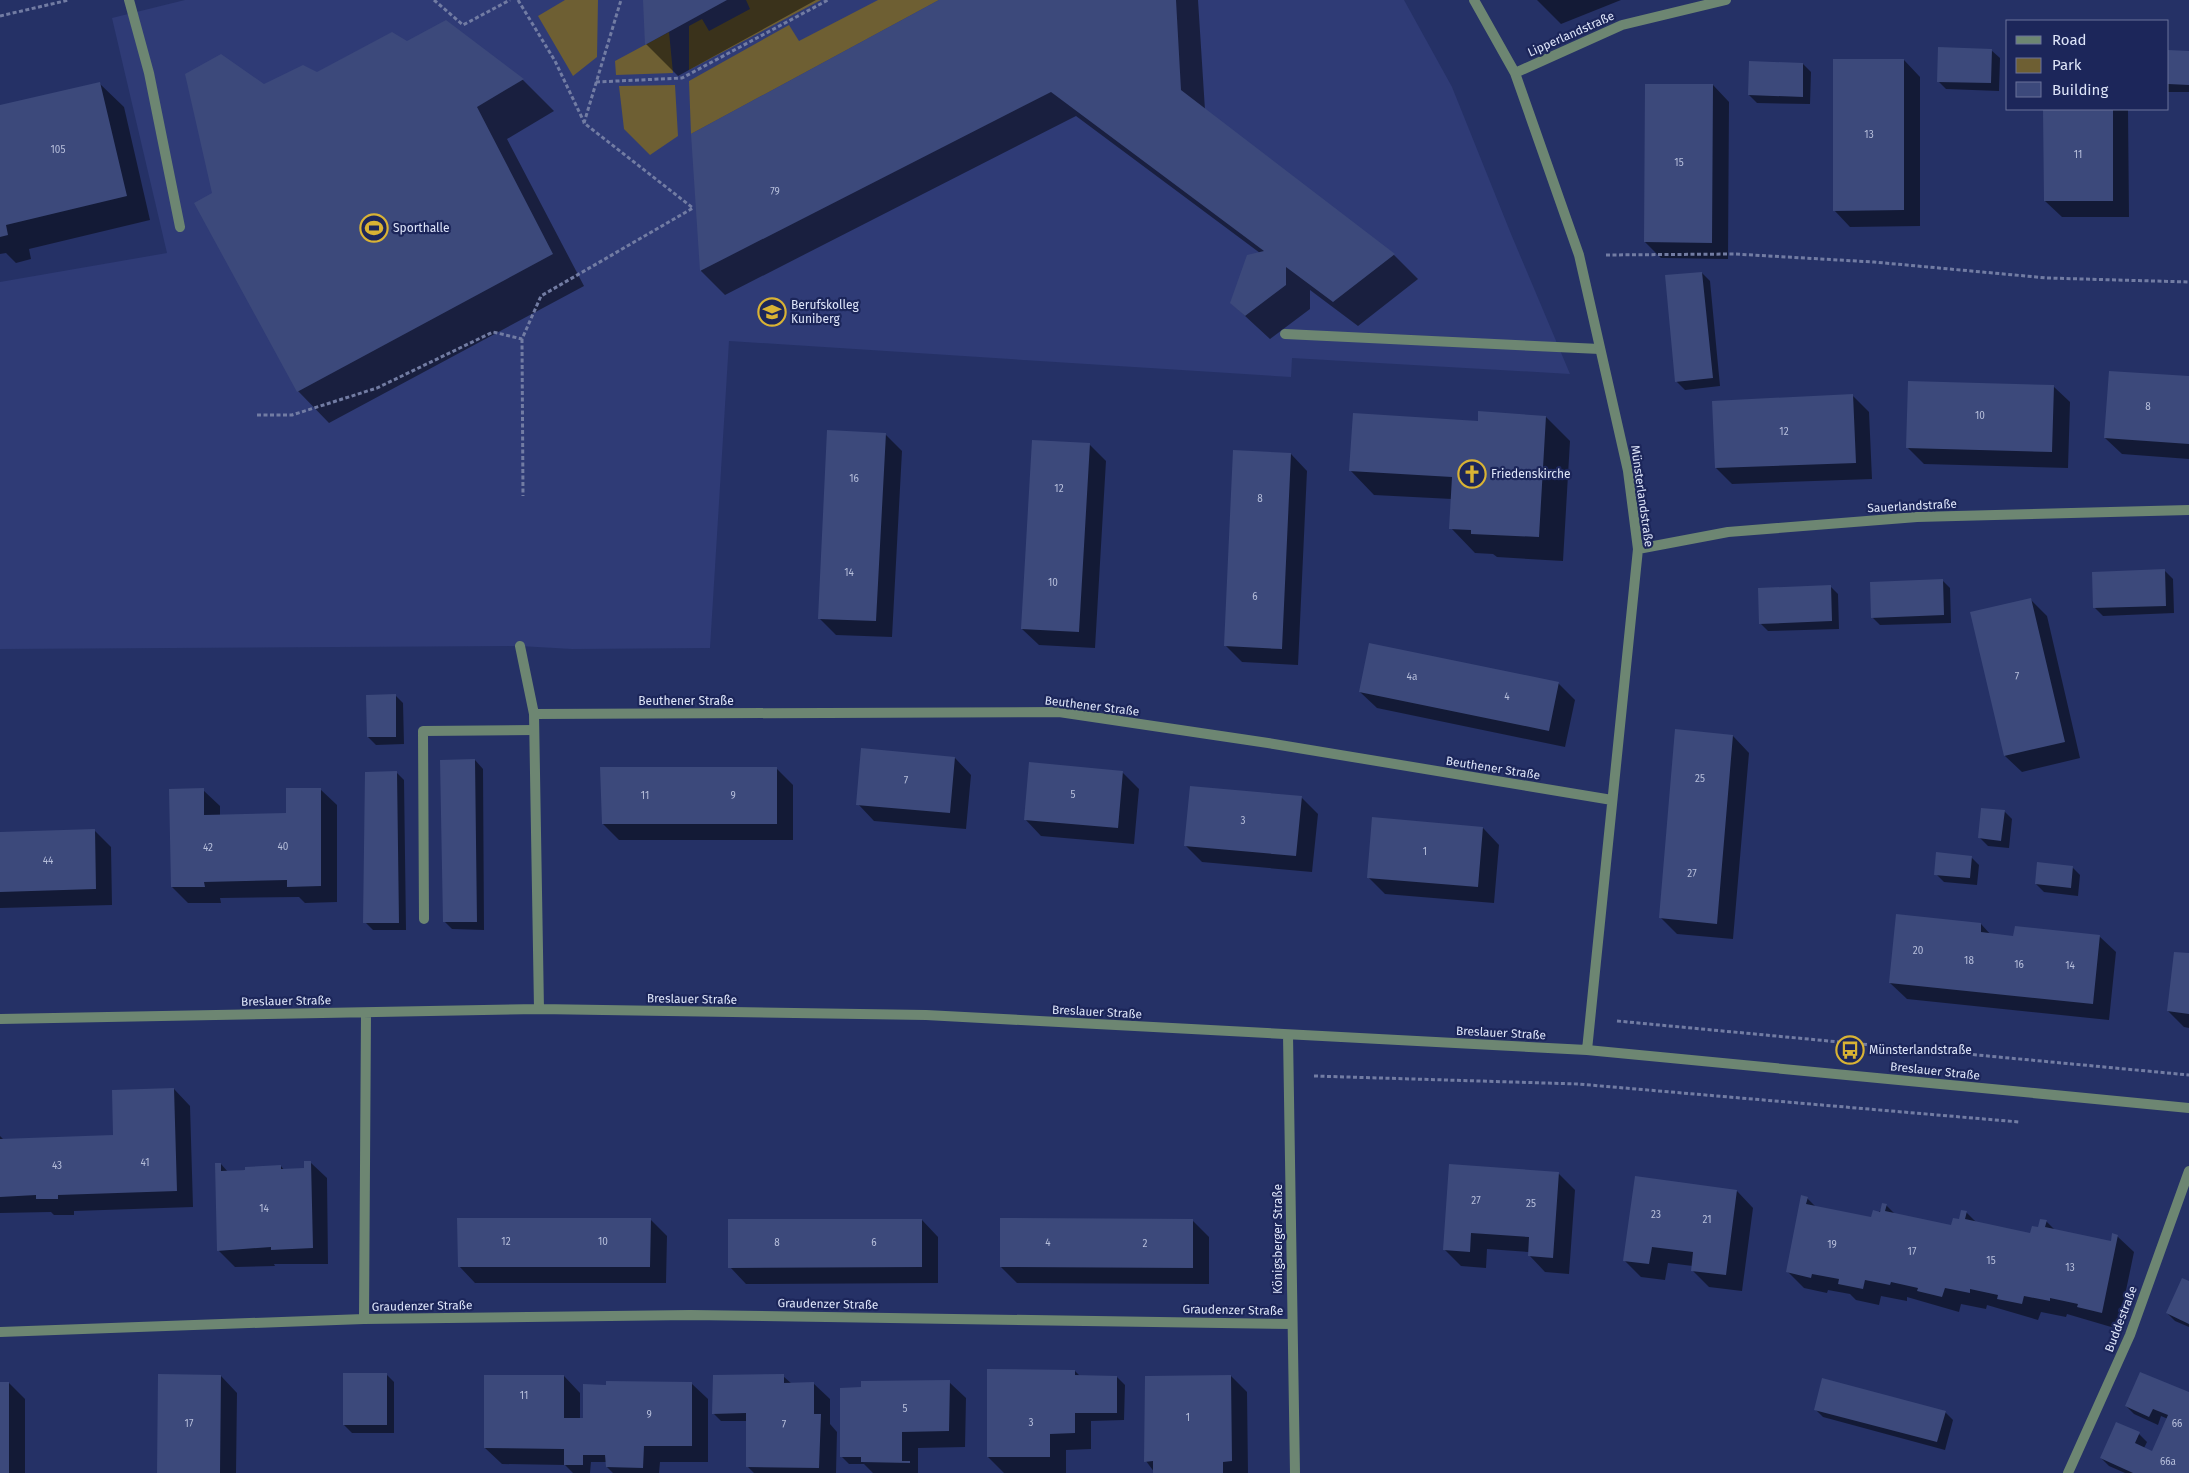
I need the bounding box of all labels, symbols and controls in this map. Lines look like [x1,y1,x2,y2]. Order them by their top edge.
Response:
street label: Lipperlandstraße [1526,9,1616,59]
legend [2006,20,2169,110]
text: Road [2052,31,2087,49]
text: Park [2052,56,2082,74]
text: Building [2052,81,2108,99]
house number: 13 [1864,129,1874,141]
house number: 105 [51,144,65,156]
house number: 11 [2074,149,2082,161]
house number: 15 [1674,157,1684,169]
house number: 79 [770,186,780,198]
sports icon: Sporthalle [359,213,389,243]
place label: Sporthalle [393,221,450,235]
school or university icon: Berufskolleg Kuniberg [757,297,787,327]
place label: Berufskolleg Kuniberg [791,298,860,326]
house number: 8 [2145,401,2151,413]
house number: 10 [1975,410,1985,422]
house number: 12 [1779,426,1789,438]
street label: Münsterlandstraße [1628,444,1656,548]
church icon: Friedenskirche [1457,459,1487,489]
place label: Friedenskirche [1491,467,1571,481]
house number: 16 [849,473,859,485]
house number: 12 [1054,483,1064,495]
house number: 8 [1257,493,1263,505]
street label: Sauerlandstraße [1867,497,1957,515]
house number: 14 [844,567,855,579]
house number: 10 [1048,577,1058,589]
house number: 6 [1252,591,1258,603]
house number: 4a [1407,671,1417,683]
house number: 7 [2015,671,2020,683]
house number: 4 [1504,691,1510,703]
street label: Beuthener Straße [1044,693,1140,719]
street label: Beuthener Straße [638,694,734,708]
street label: Beuthener Straße [1445,754,1541,782]
house number: 25 [1695,773,1705,785]
house number: 7 [904,775,909,787]
house number: 5 [1070,789,1076,801]
house number: 11 [641,790,649,802]
house number: 9 [730,790,736,802]
house number: 3 [1241,815,1246,827]
house number: 40 [278,841,289,853]
house number: 42 [203,842,213,854]
house number: 1 [1423,846,1427,858]
house number: 44 [43,855,54,867]
house number: 27 [1687,868,1697,880]
house number: 20 [1913,945,1924,957]
house number: 18 [1964,955,1974,967]
house number: 16 [2014,959,2024,971]
house number: 14 [2065,960,2076,972]
street label: Breslauer Straße [647,991,737,1007]
street label: Breslauer Straße [241,993,331,1009]
street label: Breslauer Straße [1052,1003,1142,1021]
street label: Breslauer Straße [1456,1024,1546,1042]
bus stop icon: Münsterlandstraße [1835,1035,1865,1065]
place label: Münsterlandstraße [1869,1043,1972,1057]
street label: Breslauer Straße [1889,1059,1981,1083]
house number: 41 [140,1157,150,1169]
house number: 43 [52,1160,62,1172]
street label: Königsberger Straße [1271,1184,1285,1294]
house number: 27 [1471,1195,1481,1207]
house number: 25 [1526,1198,1536,1210]
house number: 14 [259,1203,270,1215]
house number: 23 [1651,1209,1661,1221]
house number: 21 [1702,1214,1712,1226]
house number: 12 [501,1236,511,1248]
house number: 10 [598,1236,608,1248]
house number: 8 [774,1237,780,1249]
house number: 6 [871,1237,877,1249]
house number: 4 [1045,1237,1051,1249]
house number: 2 [1143,1238,1148,1250]
house number: 19 [1827,1239,1837,1251]
house number: 17 [1908,1246,1917,1258]
house number: 15 [1986,1255,1996,1267]
house number: 13 [2065,1262,2075,1274]
street label: Buddestraße [2102,1284,2140,1354]
street label: Graudenzer Straße [777,1296,879,1312]
street label: Graudenzer Straße [371,1298,473,1314]
street label: Graudenzer Straße [1182,1302,1284,1318]
house number: 11 [520,1390,528,1402]
house number: 5 [902,1403,908,1415]
house number: 9 [646,1409,652,1421]
house number: 1 [1186,1412,1190,1424]
house number: 3 [1029,1417,1034,1429]
house number: 17 [185,1418,194,1430]
house number: 66 [2172,1418,2182,1430]
house number: 7 [782,1419,787,1431]
house number: 66a [2160,1456,2176,1468]

